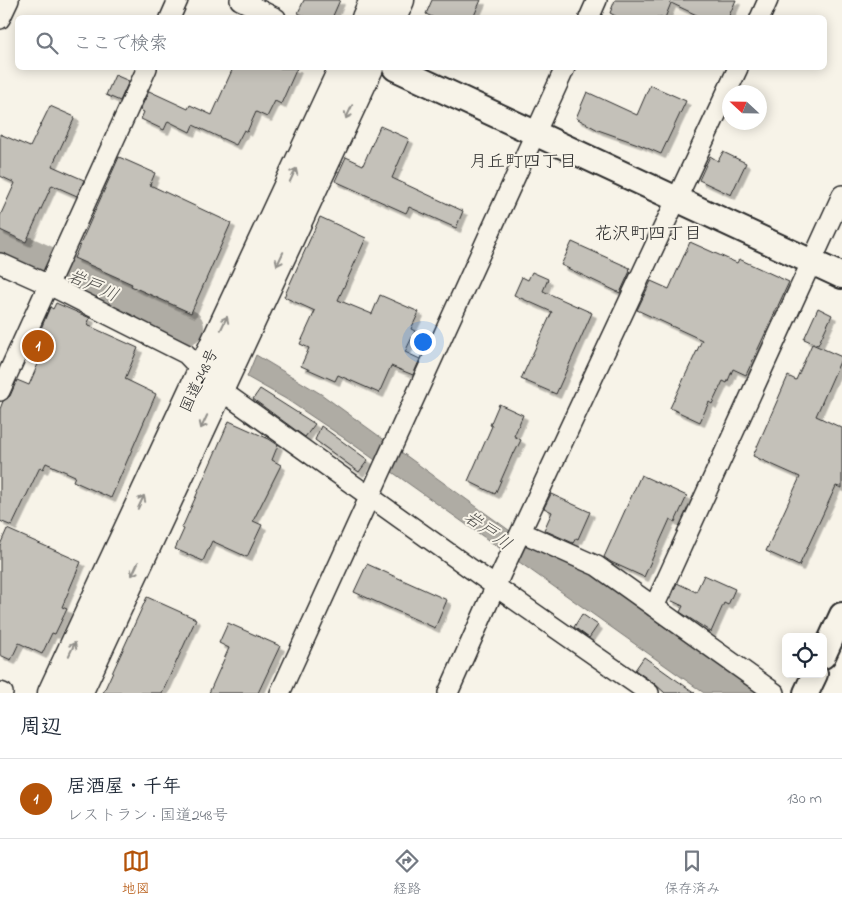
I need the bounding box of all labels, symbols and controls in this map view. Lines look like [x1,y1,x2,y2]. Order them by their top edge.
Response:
search box [15,15,827,70]
icon: search [33,29,61,57]
text: ここで検索 [73,31,168,58]
north arrow [722,85,767,130]
one-way arrow [343,104,353,119]
district label: 月丘町四丁目 [469,150,577,176]
one-way arrow [289,168,298,183]
district label: 花沢町四丁目 [594,222,702,248]
one-way arrow [275,251,284,266]
water label: 岩戸川 [62,264,122,310]
one-way arrow [220,315,230,330]
pin: 1 [22,327,54,365]
your location [410,329,436,355]
street label: 国道248号 [174,345,225,417]
one-way arrow [198,414,208,429]
one-way arrow [136,494,146,509]
water label: 岩戸川 [457,505,516,558]
one-way arrow [130,561,139,576]
map controls [782,633,827,678]
button: locate [782,633,827,678]
one-way arrow [68,642,78,657]
text: 周辺 [20,713,62,743]
text: 居酒屋・千年 [67,774,181,801]
text: 1 [33,787,39,811]
text: 130 m [787,787,822,811]
text: レストラン · 国道248号 [67,804,228,828]
tab: 地図 [122,847,150,900]
tab: 経路 [393,847,421,900]
tab: 保存済み [664,847,720,900]

